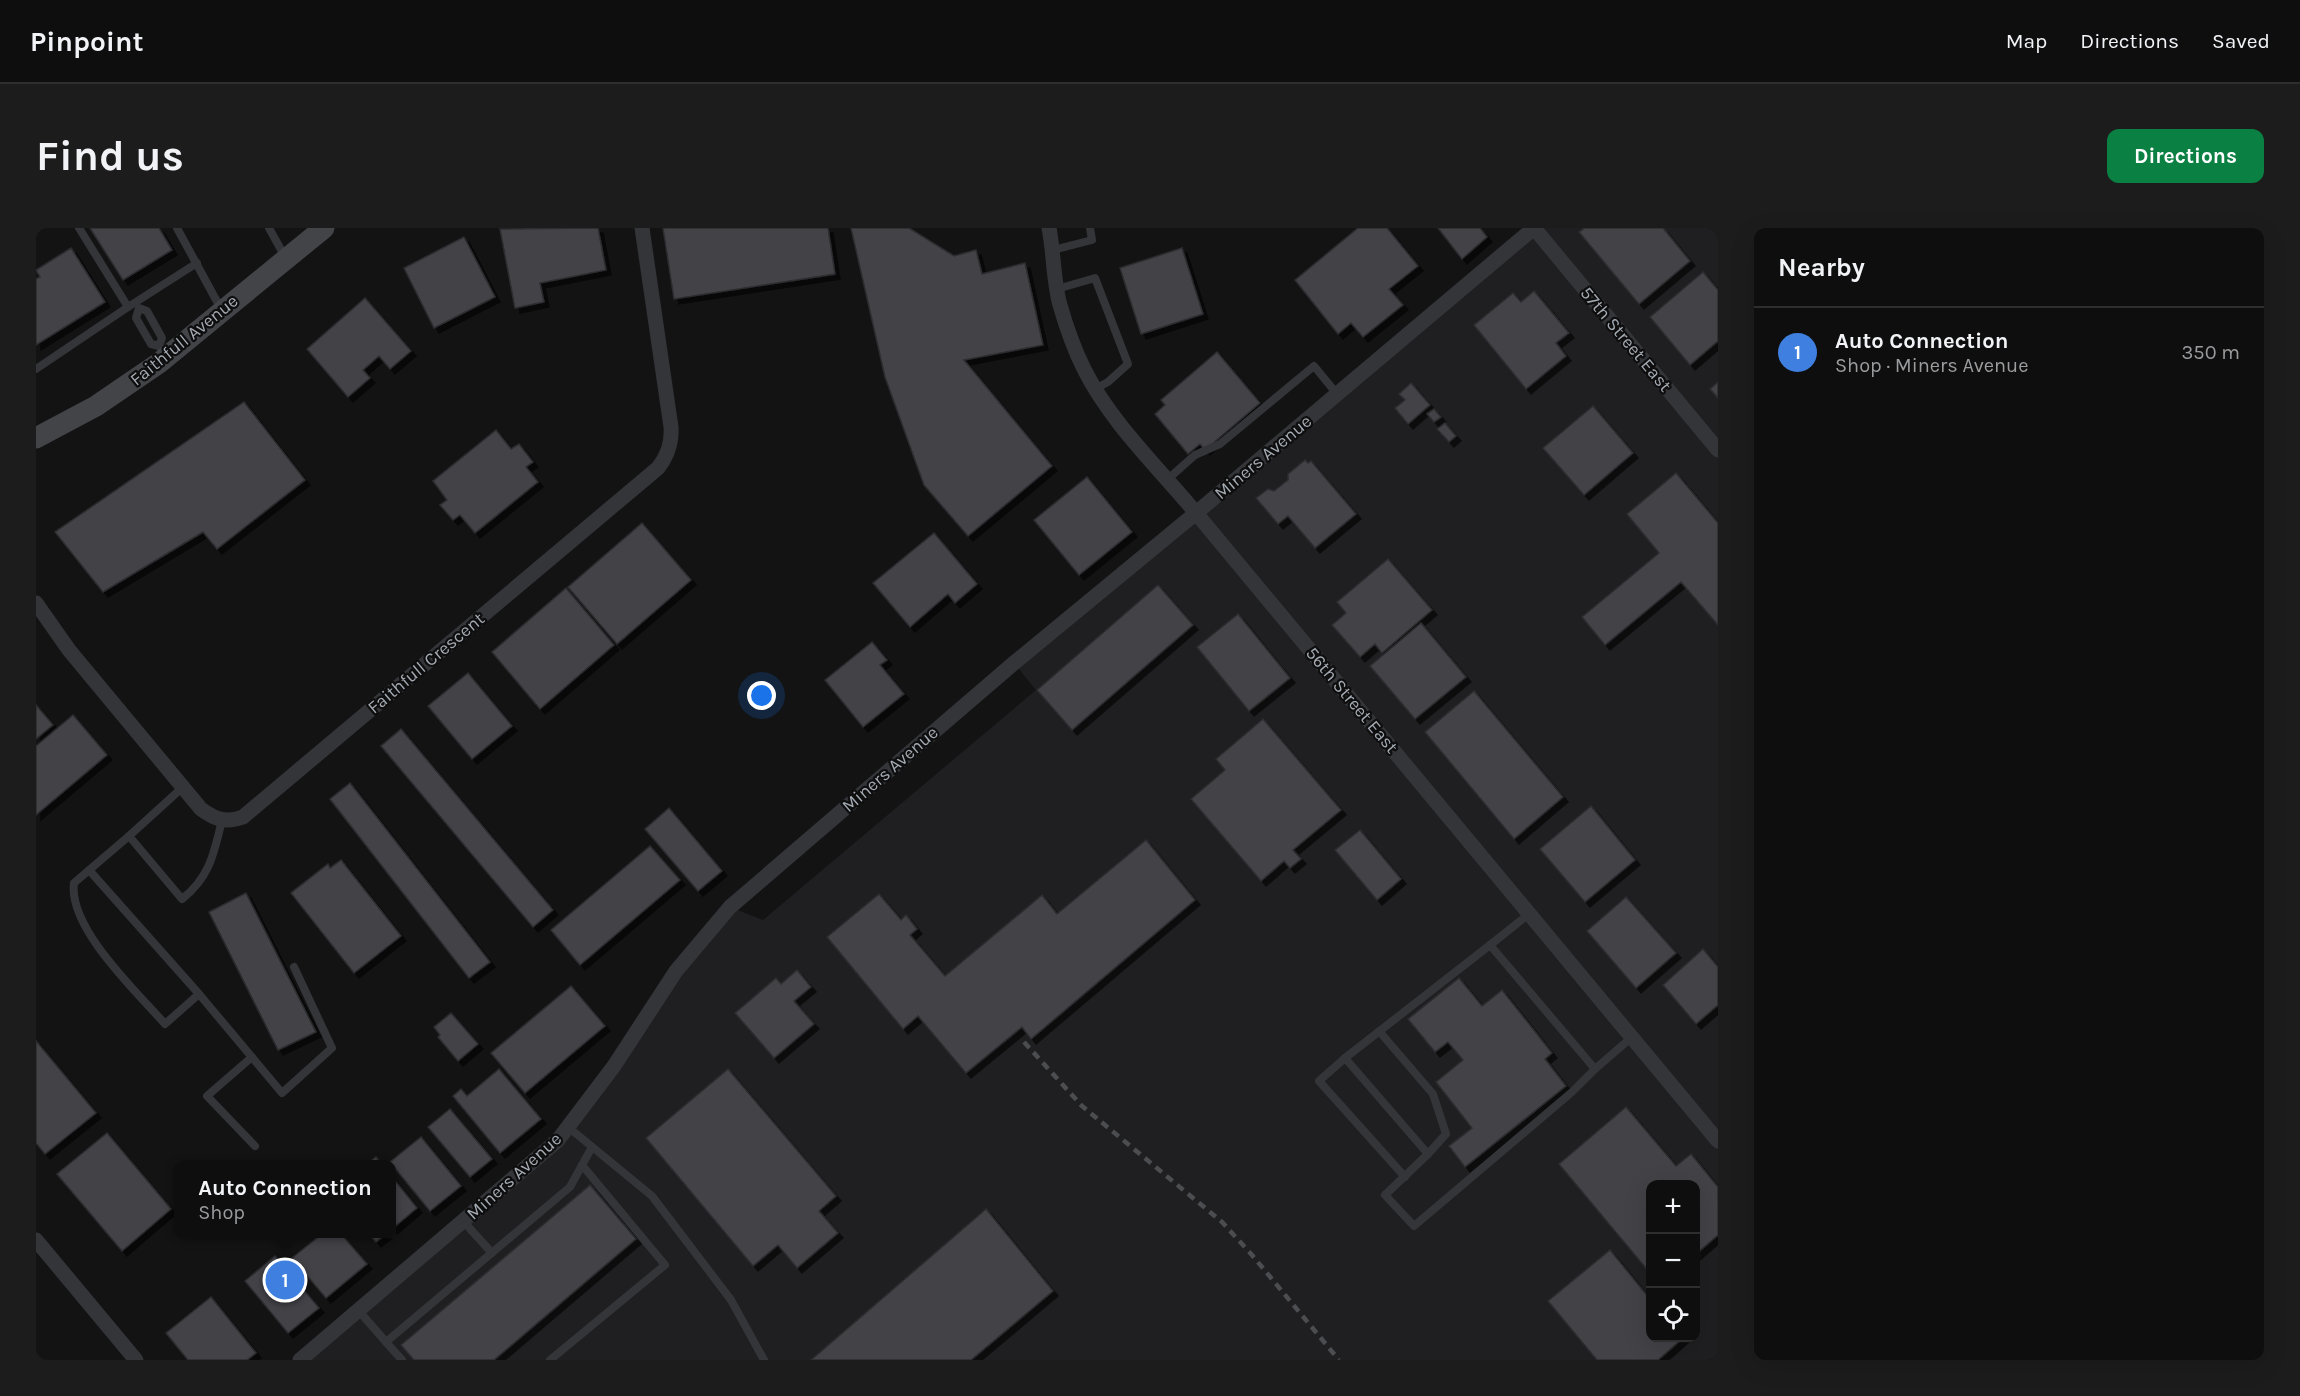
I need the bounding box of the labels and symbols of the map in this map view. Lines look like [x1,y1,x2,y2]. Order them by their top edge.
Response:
street label: 57th Street East [1576,282,1676,396]
street label: Faithfull Avenue [126,290,242,390]
street label: Miners Avenue [1210,410,1316,504]
street label: Faithfull Crescent [363,608,489,718]
street label: 56th Street East [1301,642,1403,758]
your location [747,681,776,710]
street label: Miners Avenue [837,721,943,817]
street label: Miners Avenue [462,1128,566,1224]
pin: 1 [266,1258,304,1302]

